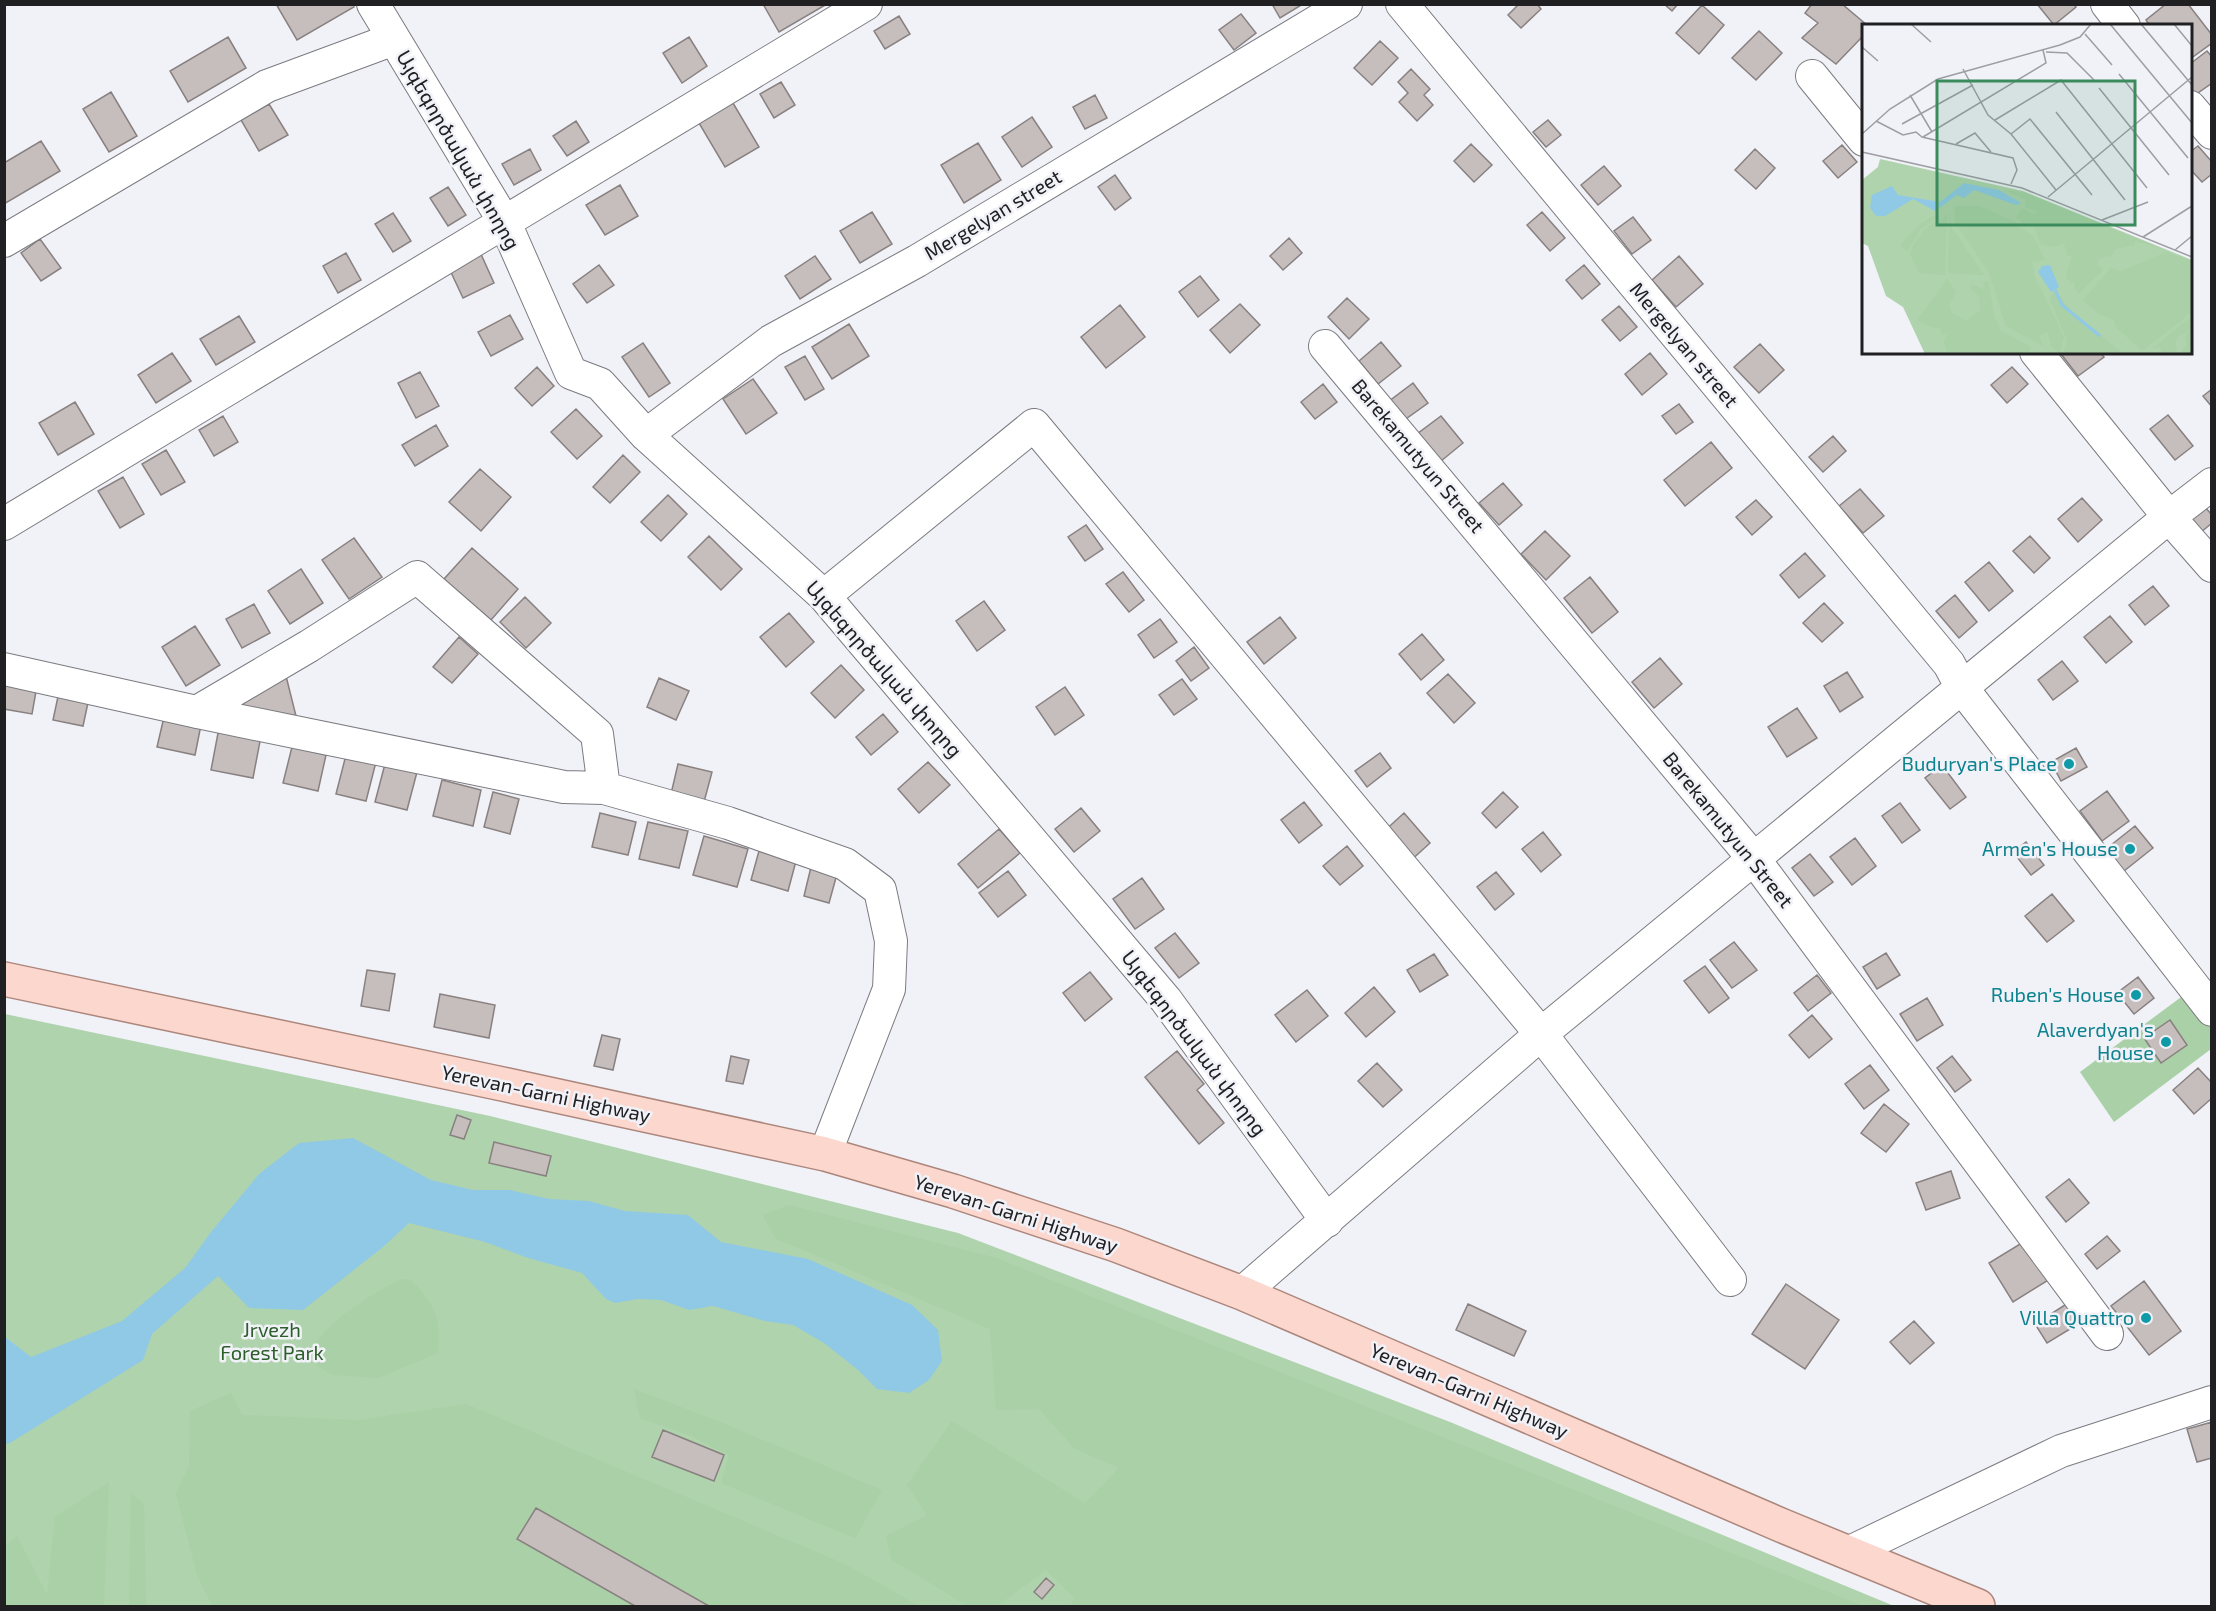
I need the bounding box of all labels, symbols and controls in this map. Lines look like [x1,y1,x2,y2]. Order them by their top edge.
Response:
inset map [1862,24,2192,354]
street label: Այգեգործական փողոց [391,46,526,254]
street label: Mergelyan street [920,164,1066,265]
street label: Mergelyan street [1626,277,1744,412]
street label: Barekamutyun Street [1347,374,1490,537]
street label: Այգեգործական փողոց [801,575,968,762]
street label: Barekamutyun Street [1659,747,1799,912]
place label: Buduryan's Place [1902,751,2057,775]
marker: Buduryan's Place [2062,757,2076,771]
place label: Armen's House [1982,836,2118,860]
marker: Armen's House [2123,842,2137,856]
street label: Այգեգործական փողոց [1116,945,1272,1141]
place label: Ruben's House [1991,982,2124,1006]
marker: Ruben's House [2129,988,2143,1002]
place label: Alaverdyan's House [2037,1017,2154,1064]
marker: Alaverdyan's House [2159,1035,2173,1049]
street label: Yerevan-Garni Highway [440,1059,653,1127]
street label: Yerevan-Garni Highway [911,1169,1122,1258]
place label: Villa Quattro [2019,1305,2134,1329]
marker: Villa Quattro [2139,1311,2153,1325]
park label: Jrvezh Forest Park [220,1317,324,1364]
street label: Yerevan-Garni Highway [1367,1337,1572,1443]

